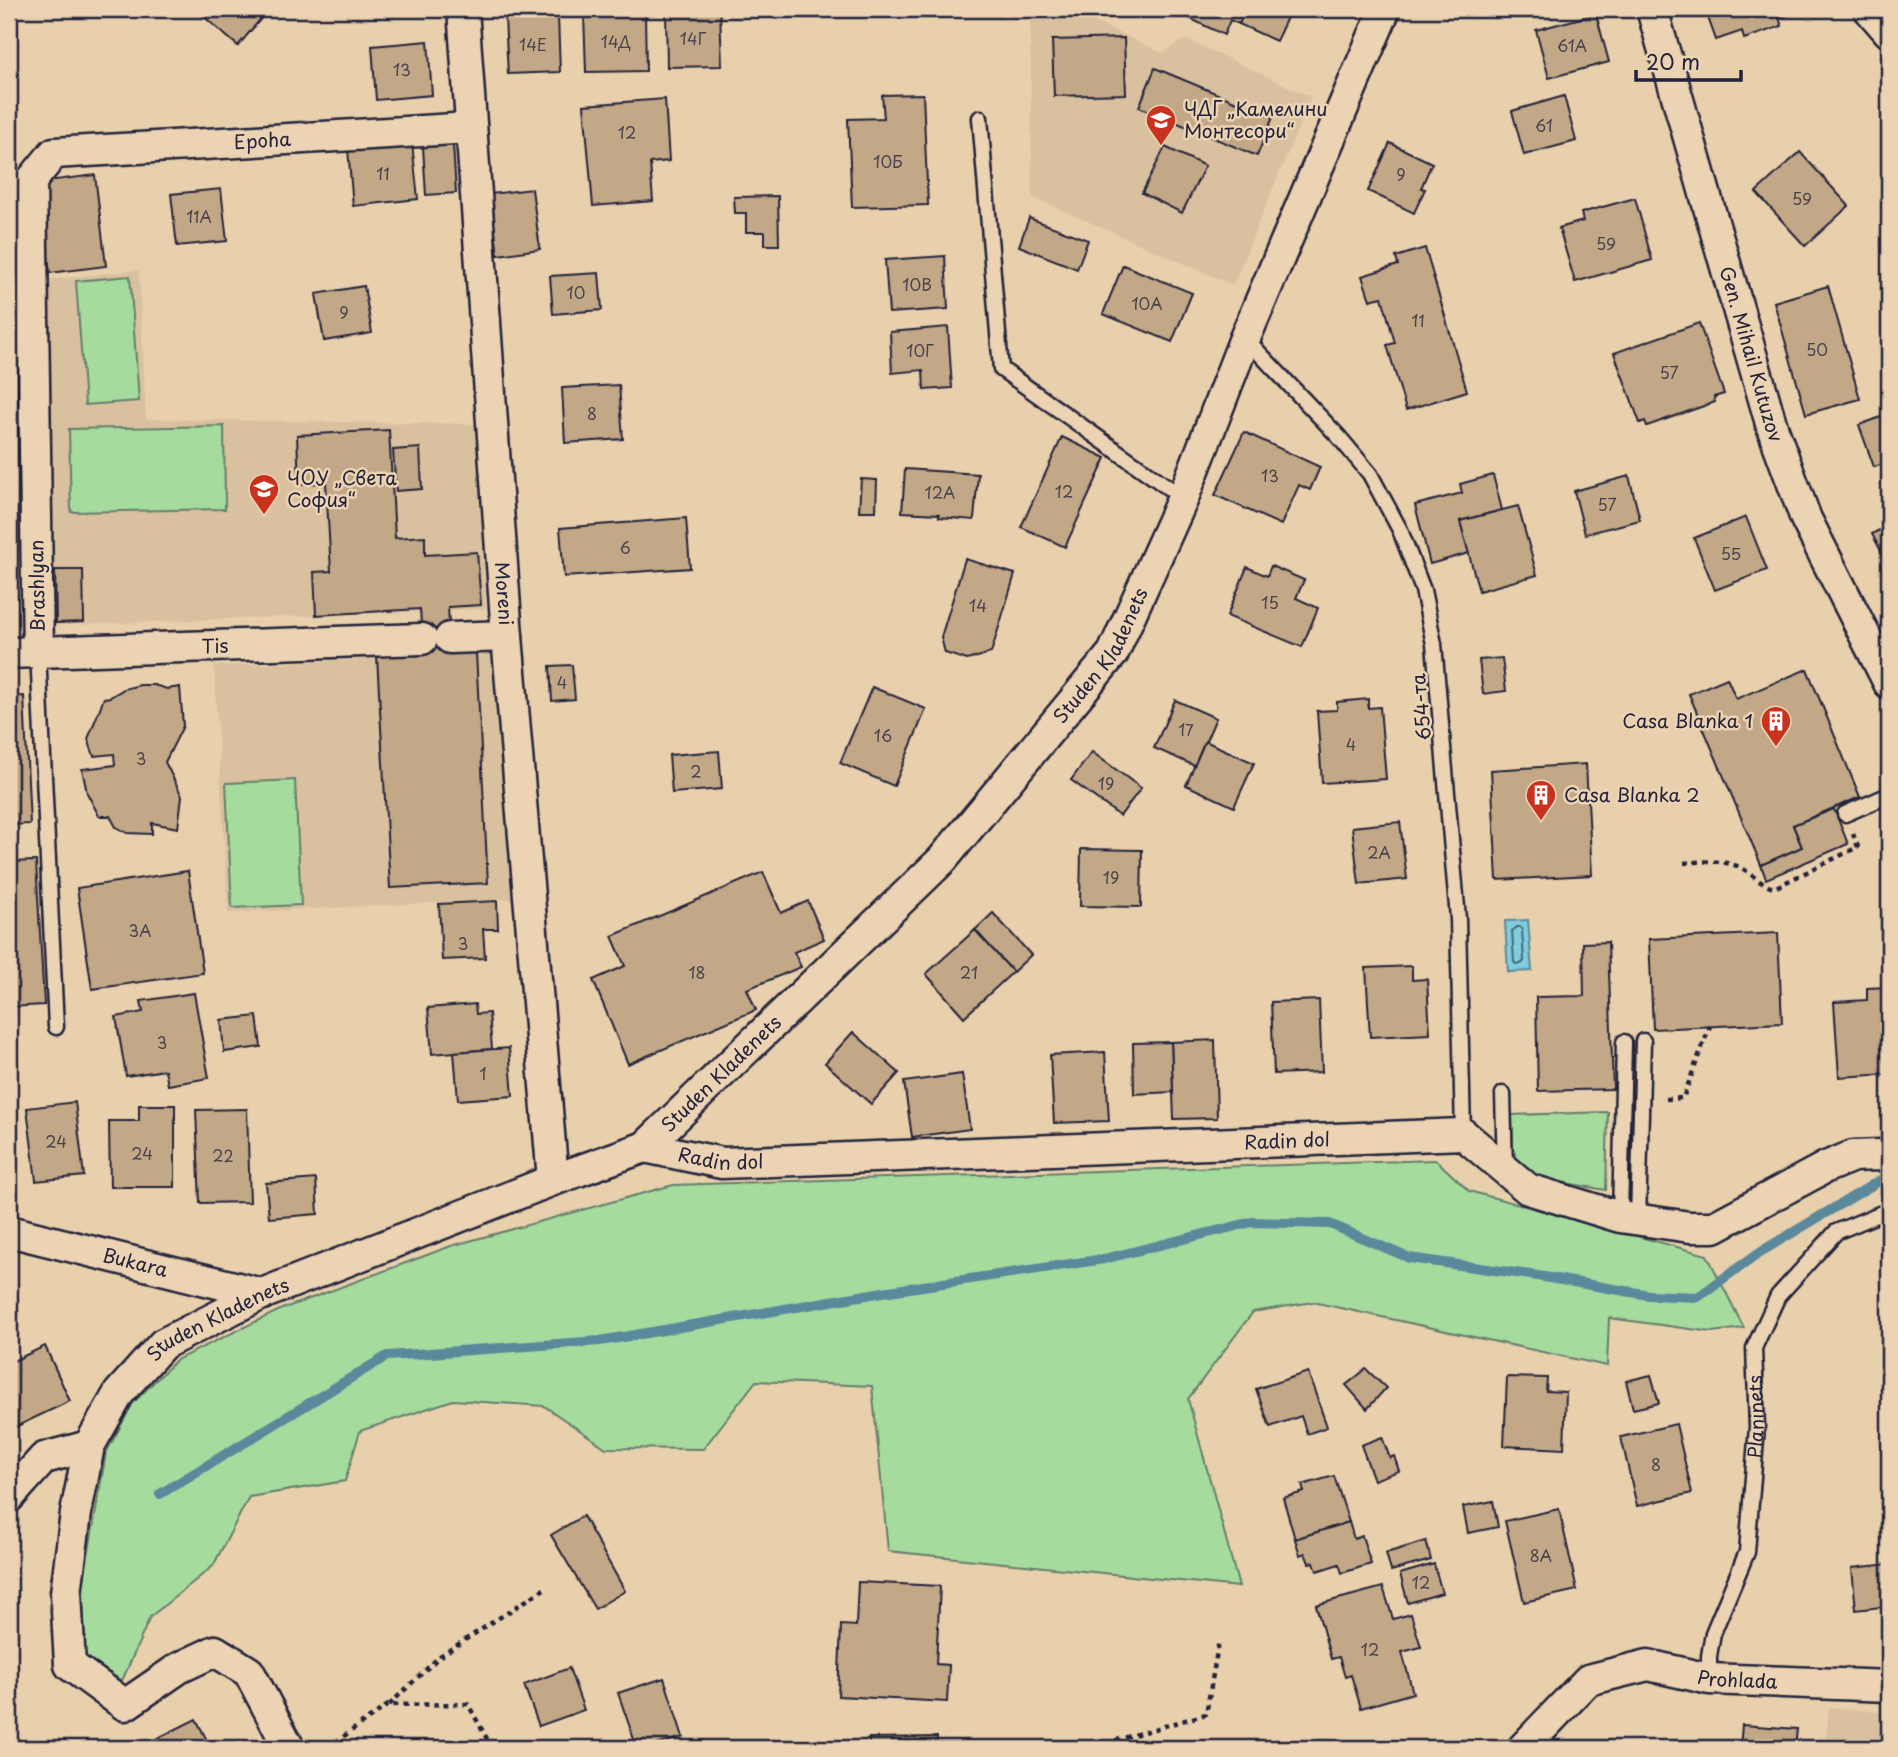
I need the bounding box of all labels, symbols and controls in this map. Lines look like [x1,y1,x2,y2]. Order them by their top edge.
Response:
house number: 14Г [680,26,707,50]
house number: 14Д [601,29,632,53]
house number: 14Е [519,32,547,56]
house number: 61А [1557,33,1587,57]
scale bar [1636,38,1741,82]
text: 20 m [1646,45,1700,77]
house number: 13 [393,57,411,81]
place label: ЧДГ „Камелини Монтесори“ [1184,94,1328,144]
school or university icon: ЧДГ „Камелини Монтесори“ [1144,103,1178,147]
house number: 61 [1535,113,1553,137]
house number: 12 [618,120,636,144]
street label: Epoha [233,124,292,155]
house number: 10Б [873,149,903,173]
house number: 11 [376,161,390,185]
house number: 9 [1396,162,1406,186]
house number: 59 [1792,186,1812,210]
house number: 11А [186,204,212,228]
house number: 59 [1596,231,1616,255]
street label: Gen. Mihail Kutuzov [1714,263,1791,446]
house number: 10В [902,272,932,296]
house number: 10 [567,280,585,304]
house number: 10А [1131,291,1163,315]
house number: 9 [339,300,349,324]
house number: 11 [1411,308,1425,332]
house number: 50 [1806,337,1828,361]
house number: 10Г [906,338,934,362]
house number: 57 [1659,360,1679,384]
house number: 8 [587,401,597,425]
place label: ЧОУ „Света София“ [287,463,397,513]
house number: 13 [1261,463,1279,487]
school or university icon: ЧОУ „Света София“ [247,472,281,516]
house number: 12 [1055,479,1073,503]
house number: 12А [925,480,955,504]
house number: 57 [1597,492,1617,516]
house number: 6 [619,535,631,559]
street label: Brashlyan [21,539,51,633]
house number: 55 [1721,541,1741,565]
street label: Moreni [489,561,521,626]
street label: Studen Kladenets [1046,583,1154,729]
house number: 15 [1261,590,1279,614]
house number: 14 [969,593,987,617]
street label: Tis [201,631,229,659]
house number: 4 [557,670,567,694]
street label: 654-та [1403,672,1437,742]
building icon: Casa Blanka 1 [1759,704,1793,748]
place label: Casa Blanka 1 [1622,706,1753,734]
house number: 17 [1178,717,1194,741]
house number: 16 [874,723,892,747]
house number: 4 [1346,732,1356,756]
house number: 3 [136,746,146,770]
house number: 2 [690,759,702,783]
house number: 19 [1098,771,1114,795]
building icon: Casa Blanka 2 [1524,778,1558,822]
place label: Casa Blanka 2 [1564,780,1700,808]
house number: 2А [1367,840,1391,864]
house number: 19 [1103,865,1119,889]
house number: 3А [129,918,151,942]
house number: 3 [458,931,468,955]
house number: 18 [688,960,706,984]
house number: 21 [960,960,978,984]
street label: Studen Kladenets [654,1008,787,1137]
house number: 3 [157,1030,167,1054]
house number: 1 [479,1061,487,1085]
street label: Radin dol [1243,1124,1330,1156]
house number: 24 [45,1129,67,1153]
street label: Radin dol [676,1139,764,1176]
house number: 24 [131,1141,153,1165]
house number: 22 [212,1143,234,1167]
street label: Bukara [100,1240,171,1283]
street label: Studen Kladenets [139,1270,293,1367]
street label: Planinets [1740,1375,1770,1459]
house number: 8 [1651,1452,1661,1476]
house number: 8A [1530,1543,1552,1567]
house number: 12 [1412,1570,1430,1594]
house number: 12 [1361,1637,1379,1661]
street label: Prohlada [1695,1662,1778,1695]

